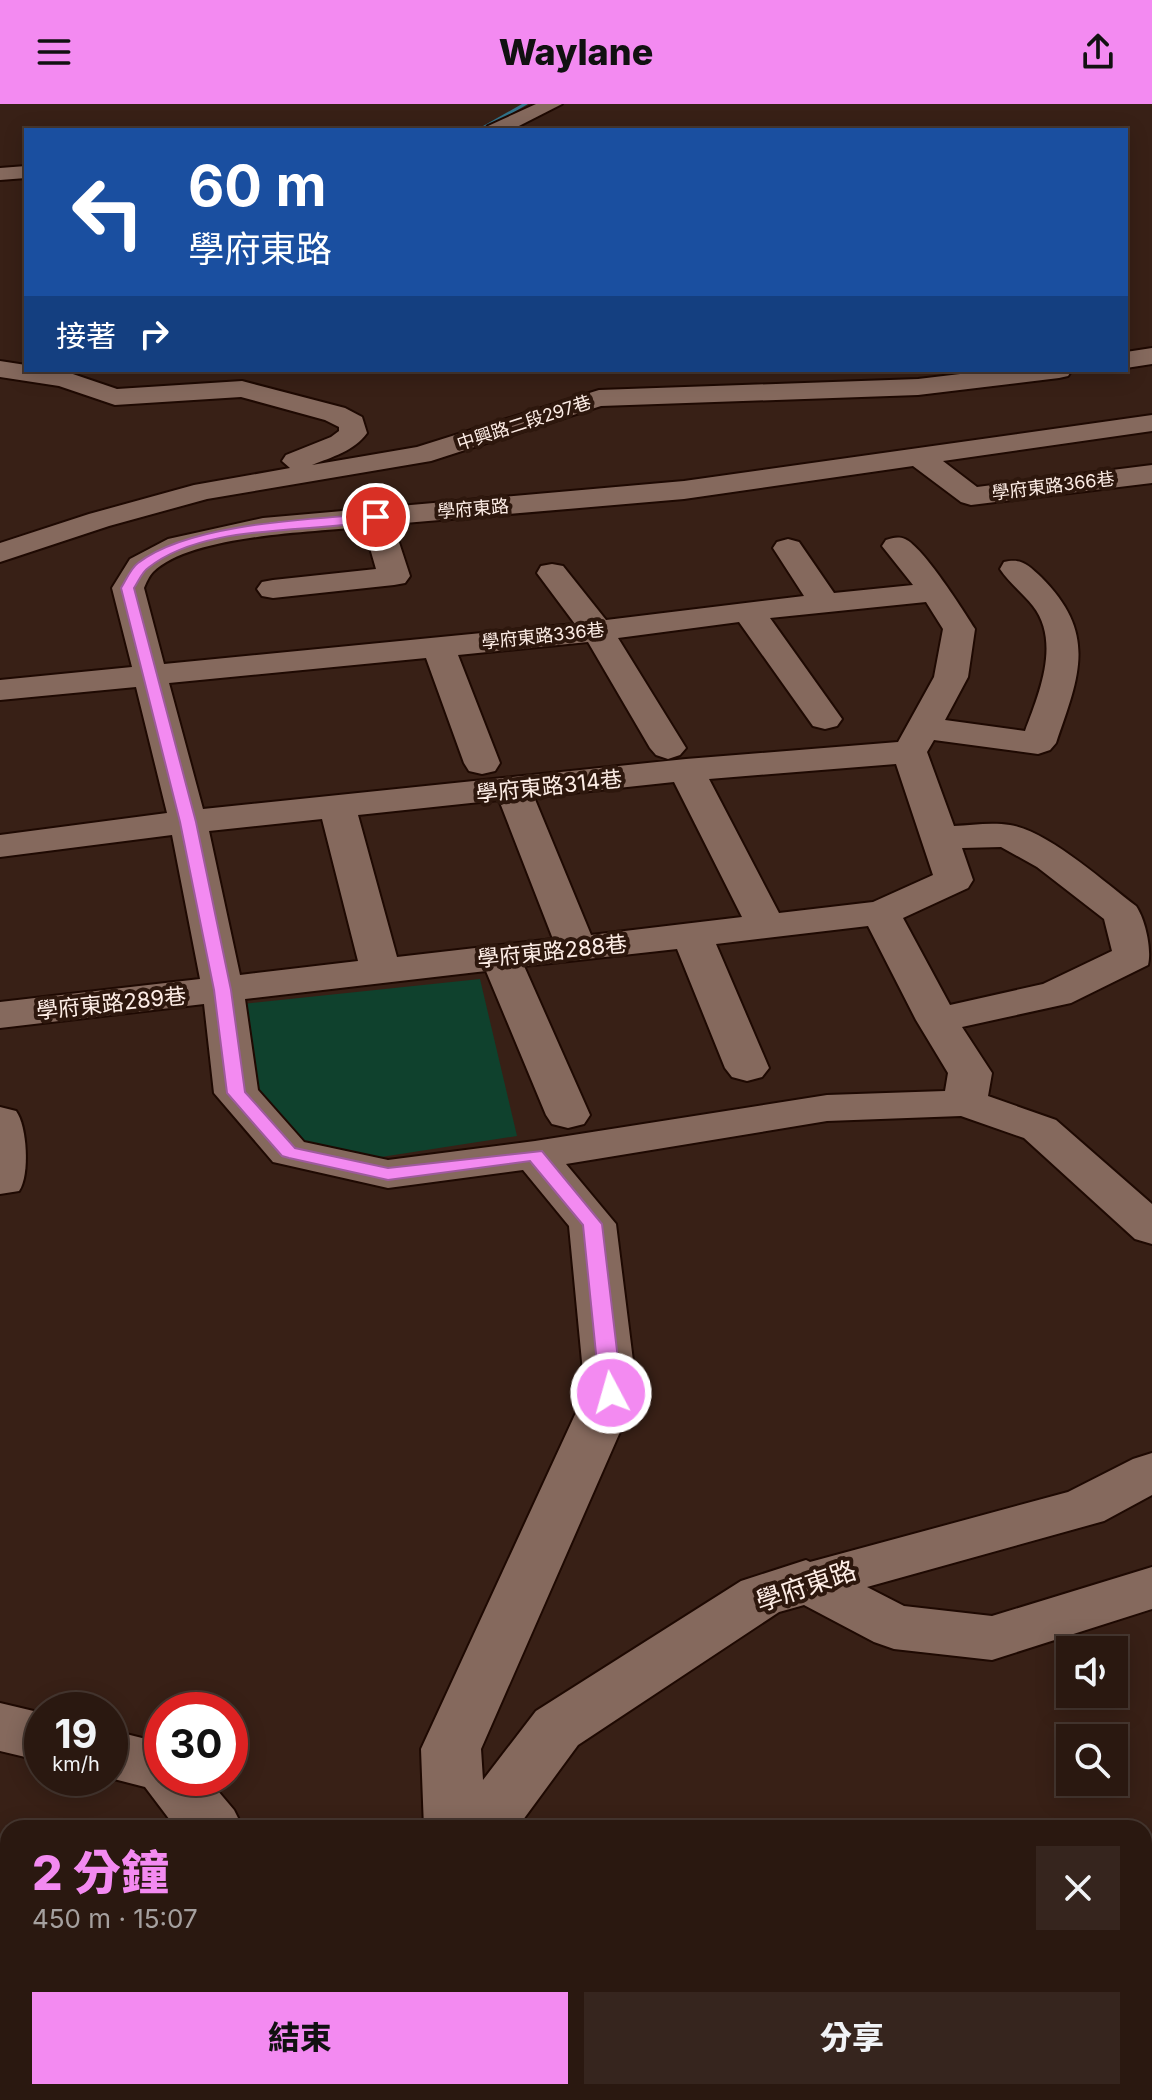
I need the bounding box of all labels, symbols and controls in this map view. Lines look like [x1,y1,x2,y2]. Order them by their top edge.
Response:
icon: menu [32,30,76,74]
text: Waylane [499,30,653,74]
icon: share [1076,30,1120,74]
text: 60 m [188,152,327,220]
icon: left [56,160,160,264]
text: 學府東路 [188,227,332,271]
icon: right [132,312,176,356]
text: 接著 [56,318,116,354]
street label: 中興路二段297巷 [454,391,594,454]
street label: 學府東路366巷 [990,468,1115,503]
pin [342,483,410,551]
icon: arrive [354,495,398,539]
street label: 學府東路 [436,495,510,522]
street label: 學府東路336巷 [480,619,605,652]
street label: 學府東路314巷 [475,765,623,807]
street label: 學府東路288巷 [476,930,628,972]
street label: 學府東路289巷 [35,982,187,1024]
position arrow [569,1351,653,1435]
street label: 學府東路 [752,1554,860,1617]
map controls [1056,1636,1128,1796]
button: sound [1056,1636,1128,1708]
speed limit sign: 30 [144,1692,248,1796]
text: 19 [54,1709,98,1758]
button: search [1056,1724,1128,1796]
text: km/h [52,1752,100,1776]
text: 2 分鐘 [32,1843,169,1902]
button: close [1036,1846,1120,1930]
text: 450 m · 15:07 [32,1903,198,1934]
button: 結束 [32,1992,568,2084]
button: 分享 [584,1992,1120,2084]

